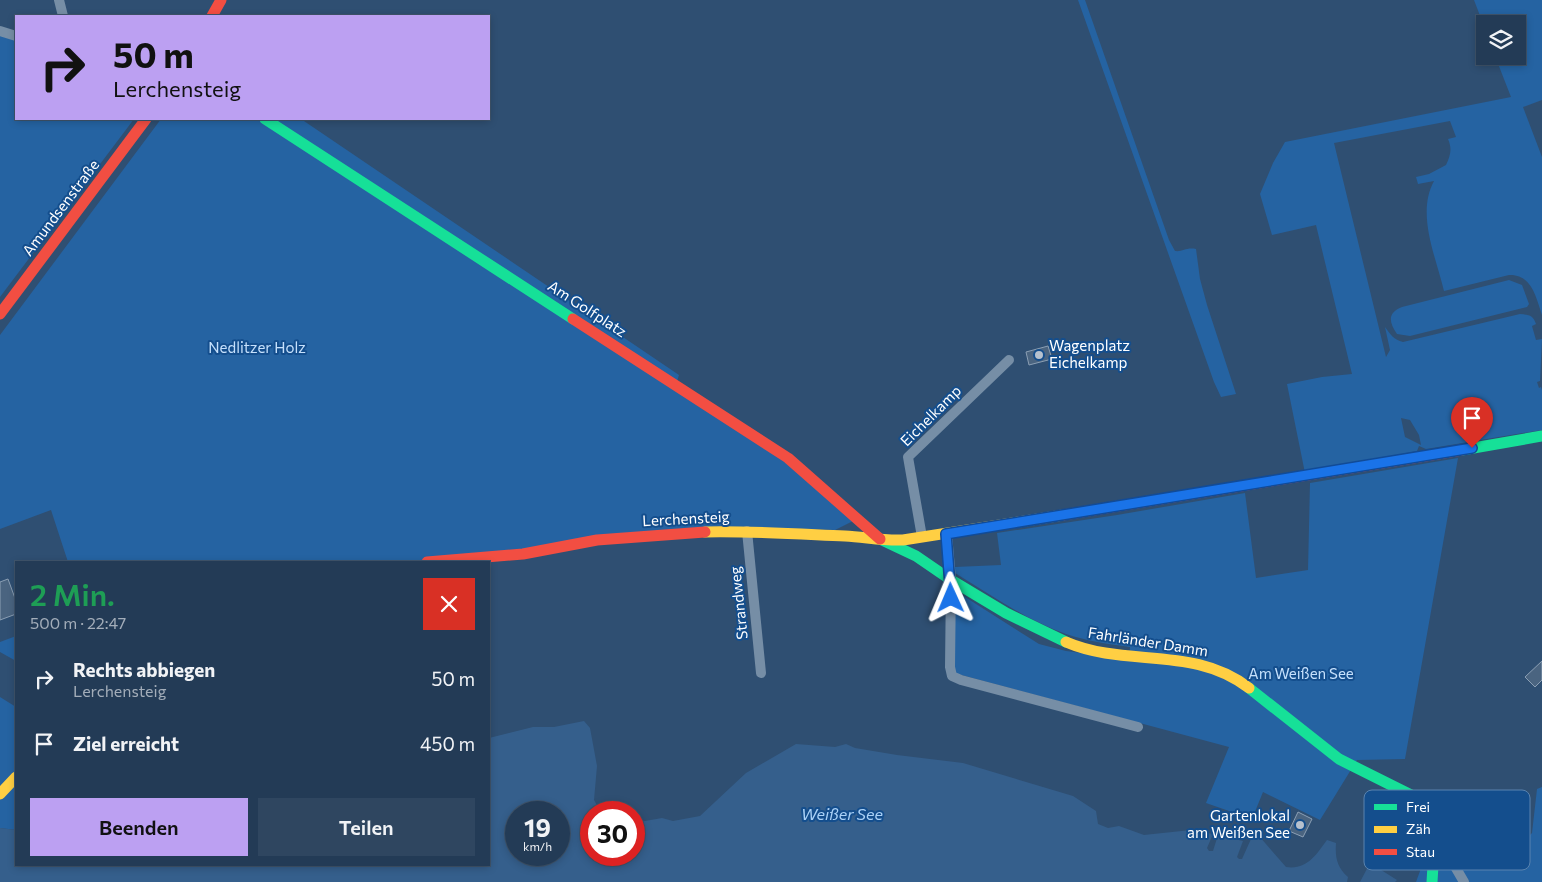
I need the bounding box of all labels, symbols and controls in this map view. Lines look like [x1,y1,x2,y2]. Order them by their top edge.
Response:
map controls [1476,15,1526,65]
button: layers [1476,15,1526,65]
text: 50 m [113,32,194,75]
icon: right [30,35,95,100]
text: Lerchensteig [113,75,241,102]
street label: Amundsenstraße [18,156,102,259]
street label: Am Golfplatz [545,276,630,340]
place label: Wagenplatz Eichelkamp [1049,336,1130,371]
park label: Nedlitzer Holz [208,338,306,356]
marker: Wagenplatz Eichelkamp [1033,349,1045,361]
street label: Eichelkamp [896,381,964,449]
pin [1451,397,1493,448]
icon: arrive [1458,404,1486,432]
street label: Lerchensteig [642,507,730,529]
street label: Strandweg [725,566,751,641]
position arrow [924,571,976,623]
text: 2 Min. [30,575,115,612]
button: close [423,578,475,630]
text: 500 m · 22:47 [30,613,126,632]
street label: Fahrländer Damm [1087,623,1210,659]
text: Rechts abbiegen [73,658,215,681]
park label: Am Weißen See [1248,664,1354,682]
icon: right [30,665,58,693]
text: 50 m [431,667,475,690]
text: Lerchensteig [73,681,166,700]
icon: arrive [30,730,58,758]
text: Ziel erreicht [73,732,179,755]
text: 450 m [420,732,475,755]
legend [1364,790,1530,870]
button: Beenden [30,798,248,856]
button: Teilen [258,798,475,856]
text: Frei [1406,798,1430,815]
speed limit sign: 30 [580,801,645,866]
water label: Weißer See [801,804,883,823]
place label: Gartenlokal am Weißen See [1187,806,1290,841]
text: 19 [524,812,551,842]
marker: Gartenlokal am Weißen See [1294,819,1306,831]
text: Zäh [1406,820,1431,837]
text: km/h [523,839,552,853]
text: Stau [1406,843,1435,860]

